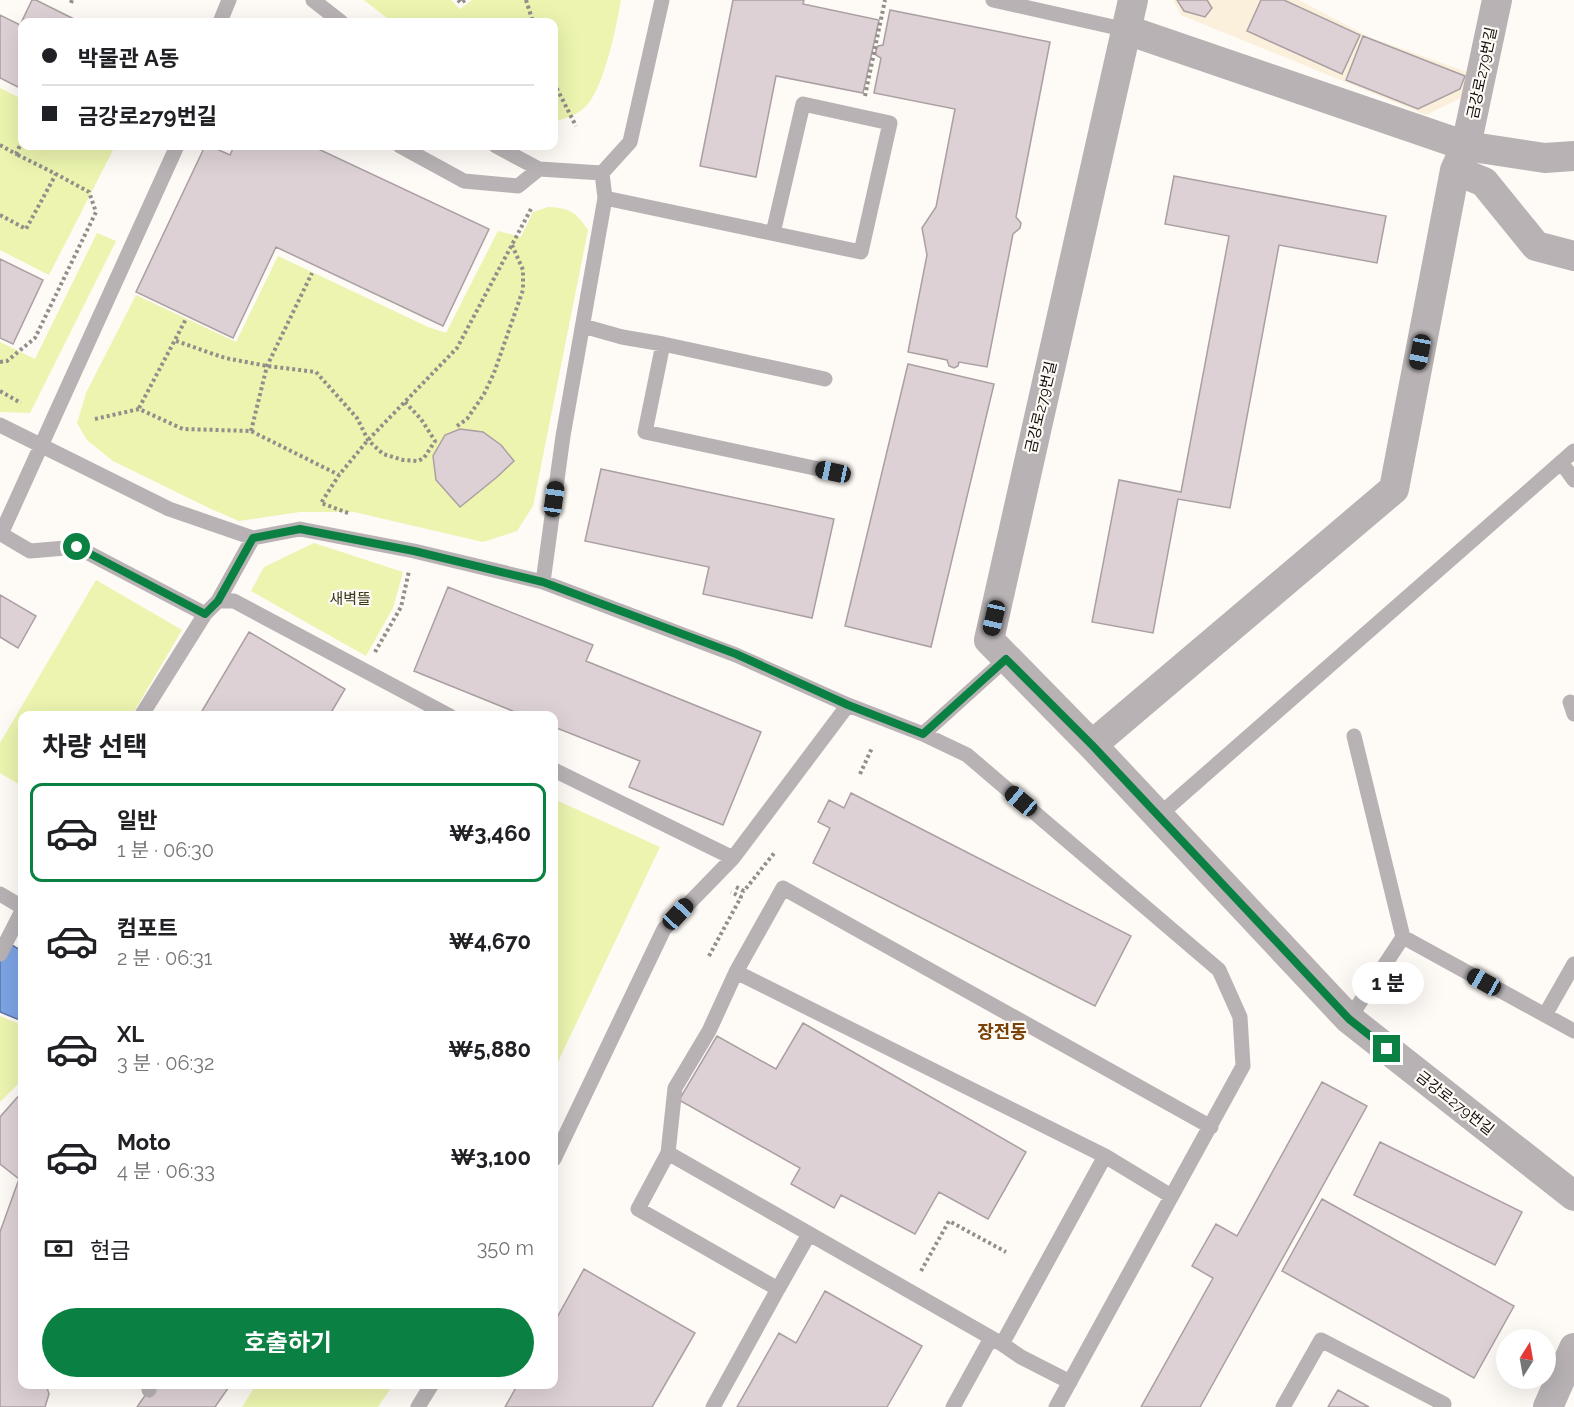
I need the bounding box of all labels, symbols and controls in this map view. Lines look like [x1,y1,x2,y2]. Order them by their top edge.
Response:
street label: 금강로279번길 [1463,25,1501,121]
text: 박물관 A동 [78,45,179,71]
text: 금강로279번길 [78,103,217,129]
car [1408,333,1432,371]
street label: 금강로279번길 [1022,359,1060,455]
car [814,459,852,485]
car [543,480,565,518]
route start [63,533,90,560]
park label: 새벽뜰 [329,590,371,608]
car [981,598,1007,638]
text: 차량 선택 [42,731,148,762]
car [1001,783,1041,819]
icon: car [45,806,99,860]
text: 일반 [117,807,157,833]
text: ₩3,460 [449,820,531,846]
text: 1 분 · 06:30 [117,838,214,862]
car [659,895,697,933]
icon: car [45,914,99,968]
text: 컴포트 [117,915,178,941]
text: ₩4,670 [449,928,531,954]
text: 2 분 · 06:31 [117,946,212,970]
callout: 1 분 [1351,962,1423,1004]
car [1464,965,1504,999]
text: 1 분 [1371,971,1405,995]
text: XL [117,1021,144,1047]
district label: 장전동 [977,1021,1027,1042]
icon: car [45,1022,99,1076]
route end [1373,1035,1400,1062]
text: ₩5,880 [448,1036,531,1062]
text: 3 분 · 06:32 [117,1051,214,1075]
street label: 금강로279번길 [1413,1067,1497,1139]
text: Moto [117,1129,171,1155]
icon: car [45,1130,99,1184]
text: ₩3,100 [450,1144,531,1170]
text: 4 분 · 06:33 [117,1159,215,1183]
icon: cash [42,1232,75,1265]
text: 350 m [477,1236,534,1260]
text: 현금 [90,1237,130,1263]
button: 호출하기 [42,1308,534,1377]
north arrow [1496,1329,1556,1389]
map controls [1496,1329,1556,1389]

